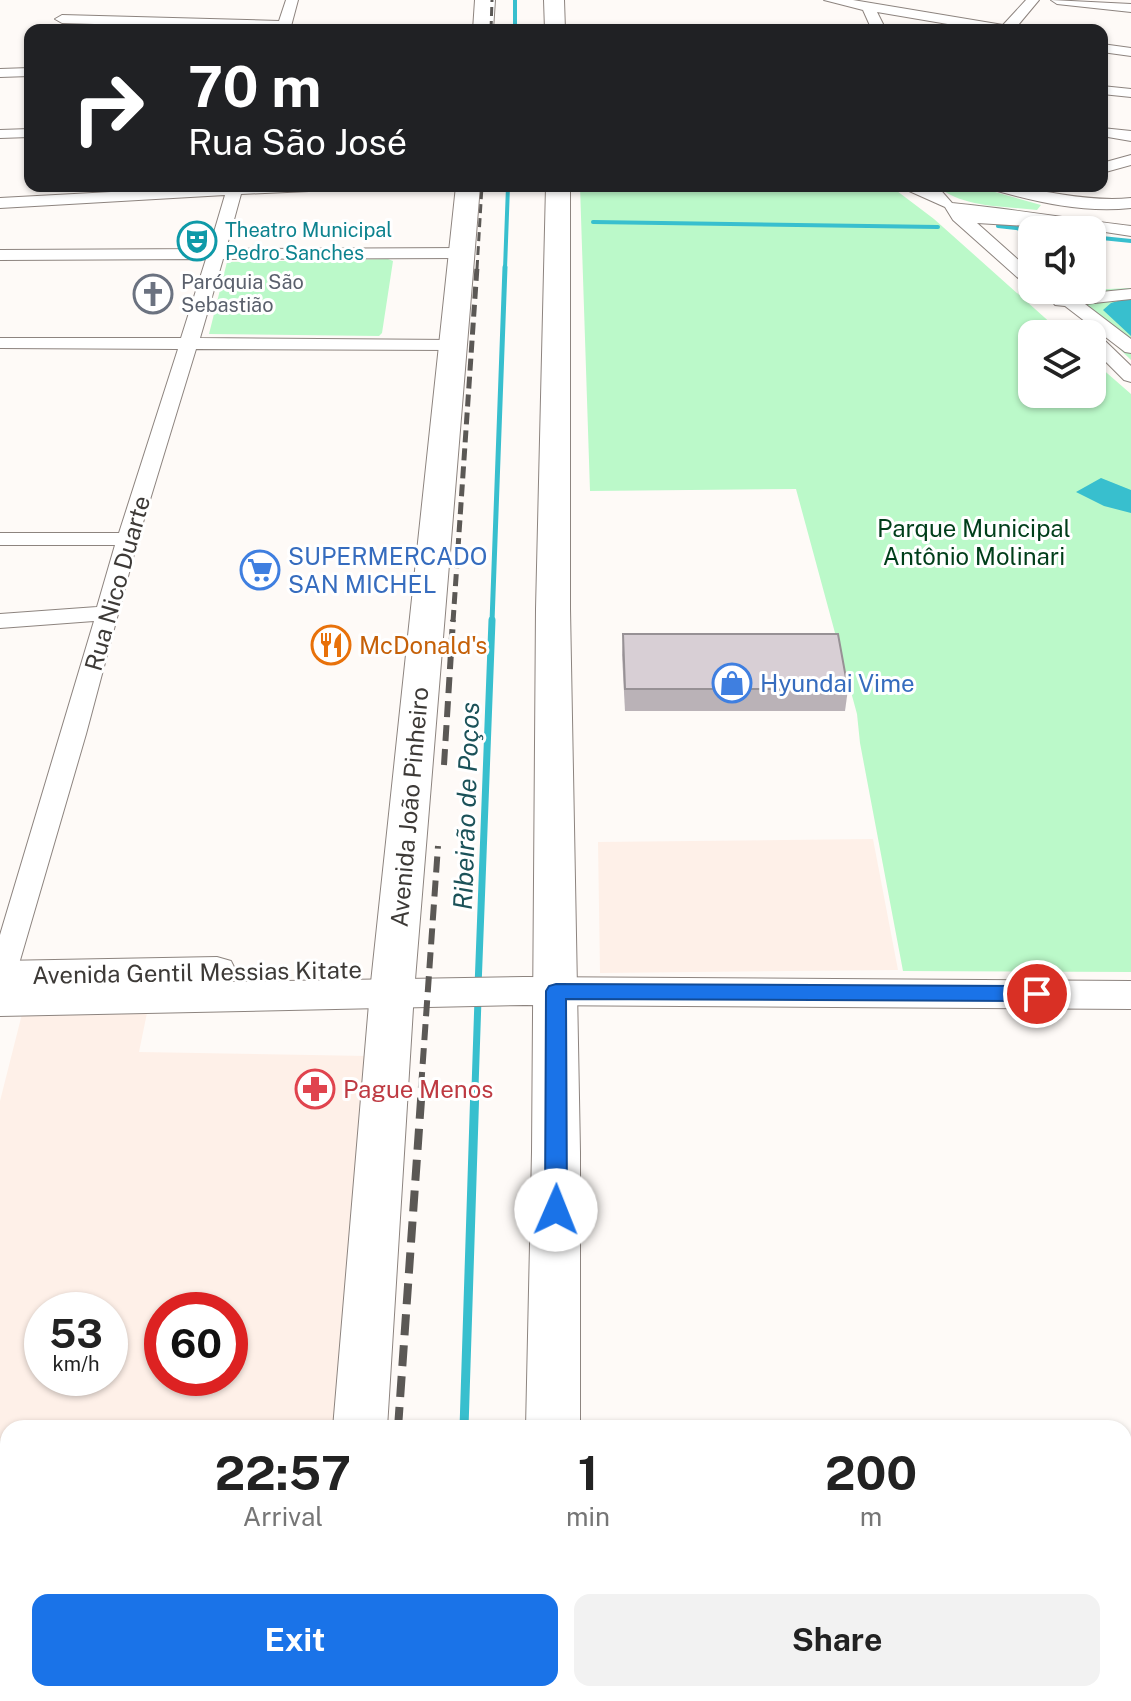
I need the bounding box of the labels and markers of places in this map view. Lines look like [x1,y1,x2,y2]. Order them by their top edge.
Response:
place label: Theatro Municipal Pedro Sanches [225,218,392,265]
theatre icon: Theatro Municipal Pedro Sanches [176,220,218,262]
place label: Paróquia São Sebastião [181,270,304,317]
church icon: Paróquia São Sebastião [132,273,174,315]
place label: SUPERMERCADO SAN MICHEL [288,542,487,598]
supermarket icon: SUPERMERCADO SAN MICHEL [239,549,281,591]
restaurant icon: McDonald's [310,624,352,666]
place label: McDonald's [359,631,487,659]
shop icon: Hyundai Vime [711,662,753,704]
place label: Hyundai Vime [760,669,915,697]
pin [1003,960,1071,1028]
pharmacy icon: Pague Menos [294,1068,336,1110]
place label: Pague Menos [343,1075,493,1103]

